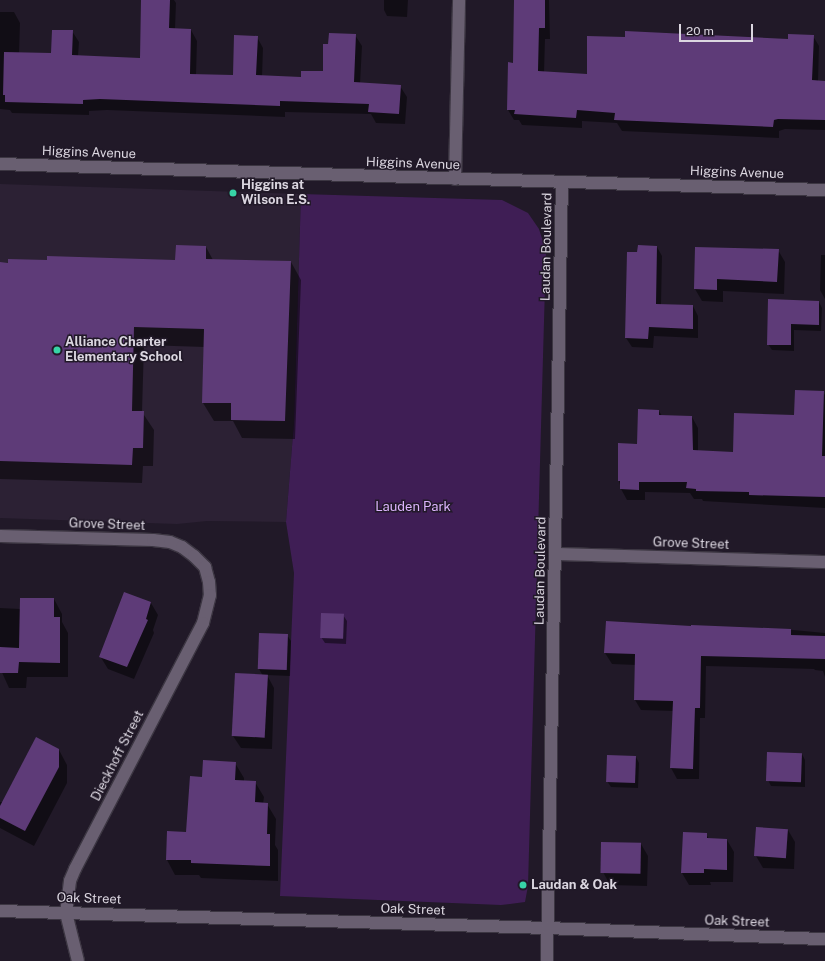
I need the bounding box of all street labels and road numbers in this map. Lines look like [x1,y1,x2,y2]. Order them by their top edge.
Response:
street label: Higgins Avenue [42,144,136,162]
street label: Higgins Avenue [366,155,460,173]
street label: Higgins Avenue [690,164,784,182]
street label: Laudan Boulevard [538,193,556,301]
street label: Grove Street [68,516,146,534]
street label: Laudan Boulevard [532,517,550,625]
street label: Grove Street [652,535,730,553]
street label: Dieckhoff Street [88,708,148,804]
street label: Oak Street [56,890,122,908]
street label: Oak Street [380,901,446,919]
street label: Oak Street [704,913,770,931]

